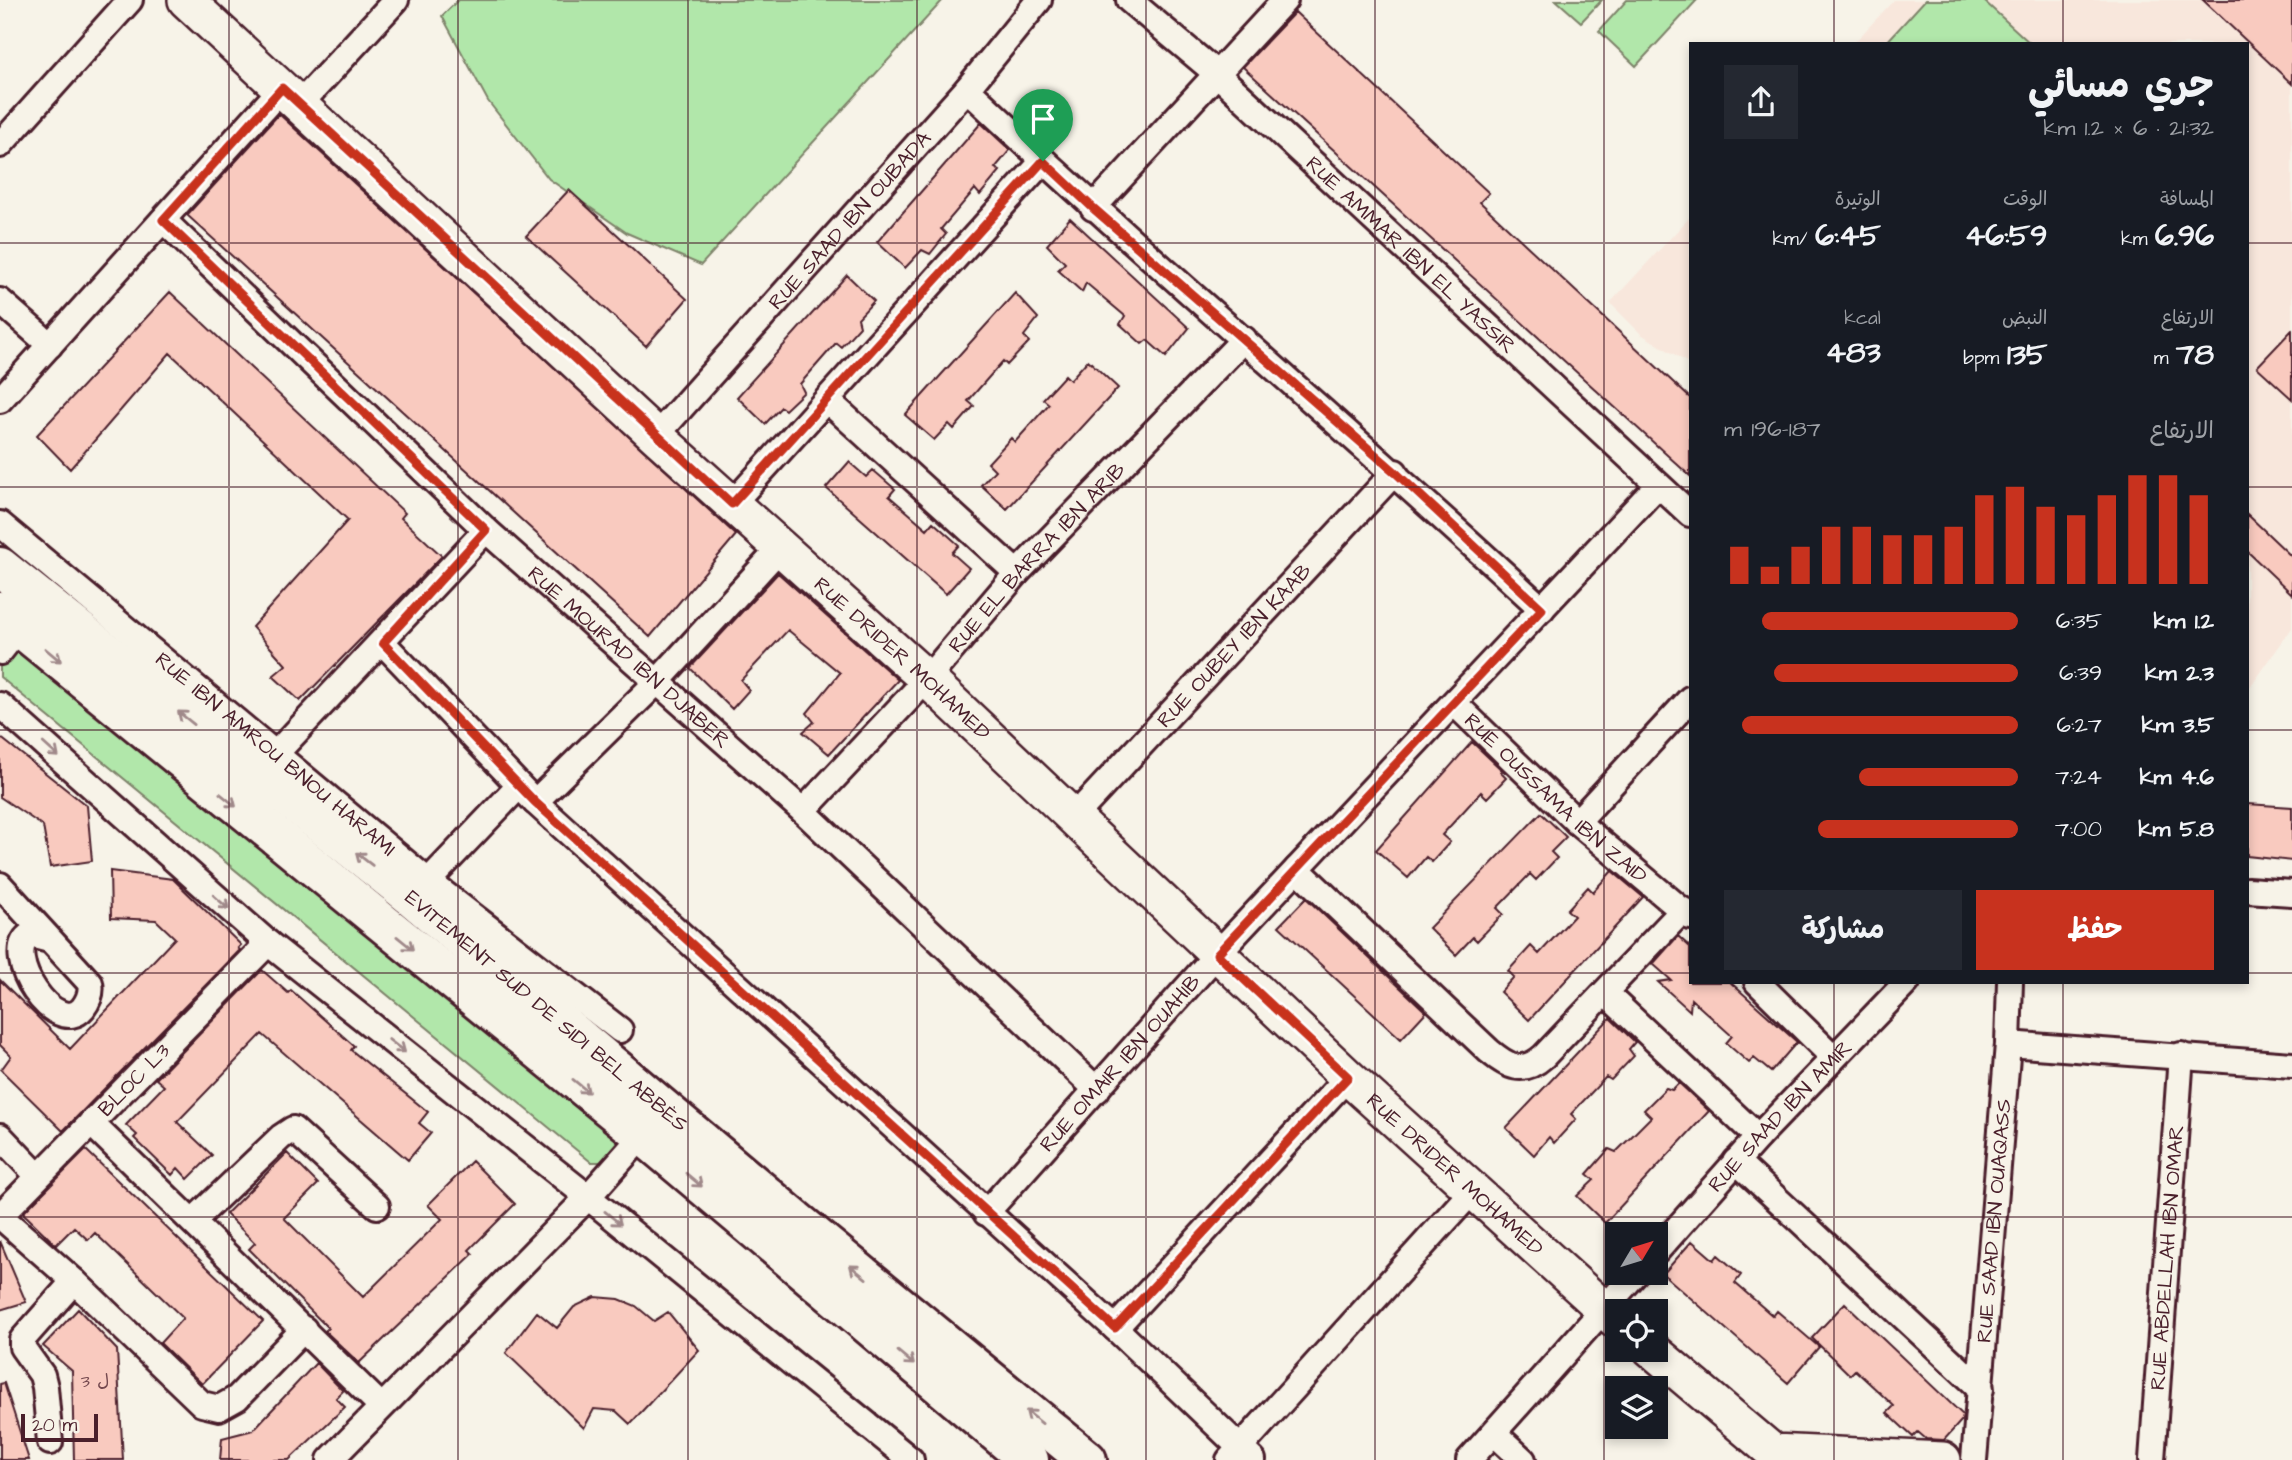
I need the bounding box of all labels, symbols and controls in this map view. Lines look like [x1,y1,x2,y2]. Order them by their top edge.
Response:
text: جري مسائي [2028,60,2214,112]
button: share [1724,65,1798,139]
pin [1013,89,1073,161]
icon: arrive [1024,100,1062,138]
text: 21:32 · 6 × 1.2 km [2043,112,2214,144]
street label: RUE SAAD IBN OUBADA [762,124,938,316]
street label: RUE AMMAR IBN EL YASSIR [1300,149,1523,360]
text: الوتيرة [1835,186,1881,213]
text: الوقت [2003,186,2047,213]
text: المسافة [2160,186,2214,213]
text: 6:45 [1815,215,1881,257]
text: 46:59 [1965,215,2047,257]
text: 6.96 [2155,215,2214,257]
text: /km [1772,226,1815,253]
text: km [2121,226,2155,253]
text: kcal [1844,305,1881,332]
text: النبض [2002,305,2047,332]
text: الارتفاع [2161,305,2214,332]
text: 483 [1826,332,1881,374]
text: 135 [2007,334,2047,376]
text: 78 [2176,334,2214,376]
text: bpm [1963,345,2007,372]
text: m [2154,345,2176,372]
text: 187–196 m [1724,413,1821,445]
text: الارتفاع [2150,415,2214,447]
street label: RUE EL BARRA IBN ARIB [941,455,1132,659]
street label: RUE OUBEY IBN KAAB [1150,557,1318,734]
street label: RUE MOURAD IBN DJABER [522,559,737,755]
street label: RUE DRIDER MOHAMED [808,570,997,747]
text: 6:35 [2056,605,2102,637]
text: 1.2 km [2153,605,2214,637]
street label: RUE IBN AMROU BNOU HARAMI [149,645,402,863]
one-way arrow [43,647,61,663]
text: 6:39 [2059,657,2102,689]
text: 2.3 km [2145,657,2214,689]
street label: RUE OUSSAMA IBN ZAID [1458,706,1654,890]
text: 6:27 [2056,709,2102,741]
text: 3.5 km [2142,709,2214,741]
one-way arrow [177,710,195,725]
one-way arrow [42,742,60,758]
text: 7:24 [2055,761,2102,793]
text: 4.6 km [2139,761,2214,793]
one-way arrow [218,792,236,807]
text: 7:00 [2055,813,2102,845]
text: 5.8 km [2138,813,2214,845]
one-way arrow [355,852,373,867]
street label: EVITEMENT SUD DE SIDI BEL ABBÈS [399,883,695,1138]
button: مشاركة [1724,890,1962,970]
button: حفظ [1976,890,2214,970]
one-way arrow [212,893,229,910]
one-way arrow [395,935,413,951]
street label: RUE OMAIR IBN OUAHIB [1033,968,1207,1158]
street label: RUE SAAD IBN AMIR [1701,1033,1858,1198]
street label: BLOC L3 [91,1036,177,1123]
one-way arrow [387,1038,405,1053]
one-way arrow [572,1079,590,1094]
street label: RUE DRIDER MOHAMED [1360,1086,1550,1262]
street label: RUE SAAD IBN OUAQASS [1969,1098,2018,1344]
street label: RUE ABDELLAH IBN OMAR [2143,1124,2190,1391]
one-way arrow [685,1172,703,1188]
one-way arrow [604,1210,622,1225]
north arrow [1605,1222,1668,1284]
map controls [1605,1222,1668,1439]
one-way arrow [850,1264,868,1280]
button: locate [1605,1299,1668,1362]
one-way arrow [897,1350,915,1365]
house number: ل 3 [81,1369,109,1394]
button: layers [1605,1376,1668,1439]
one-way arrow [1025,1409,1043,1424]
scale bar [21,1411,98,1443]
text: 20 m [32,1412,77,1439]

